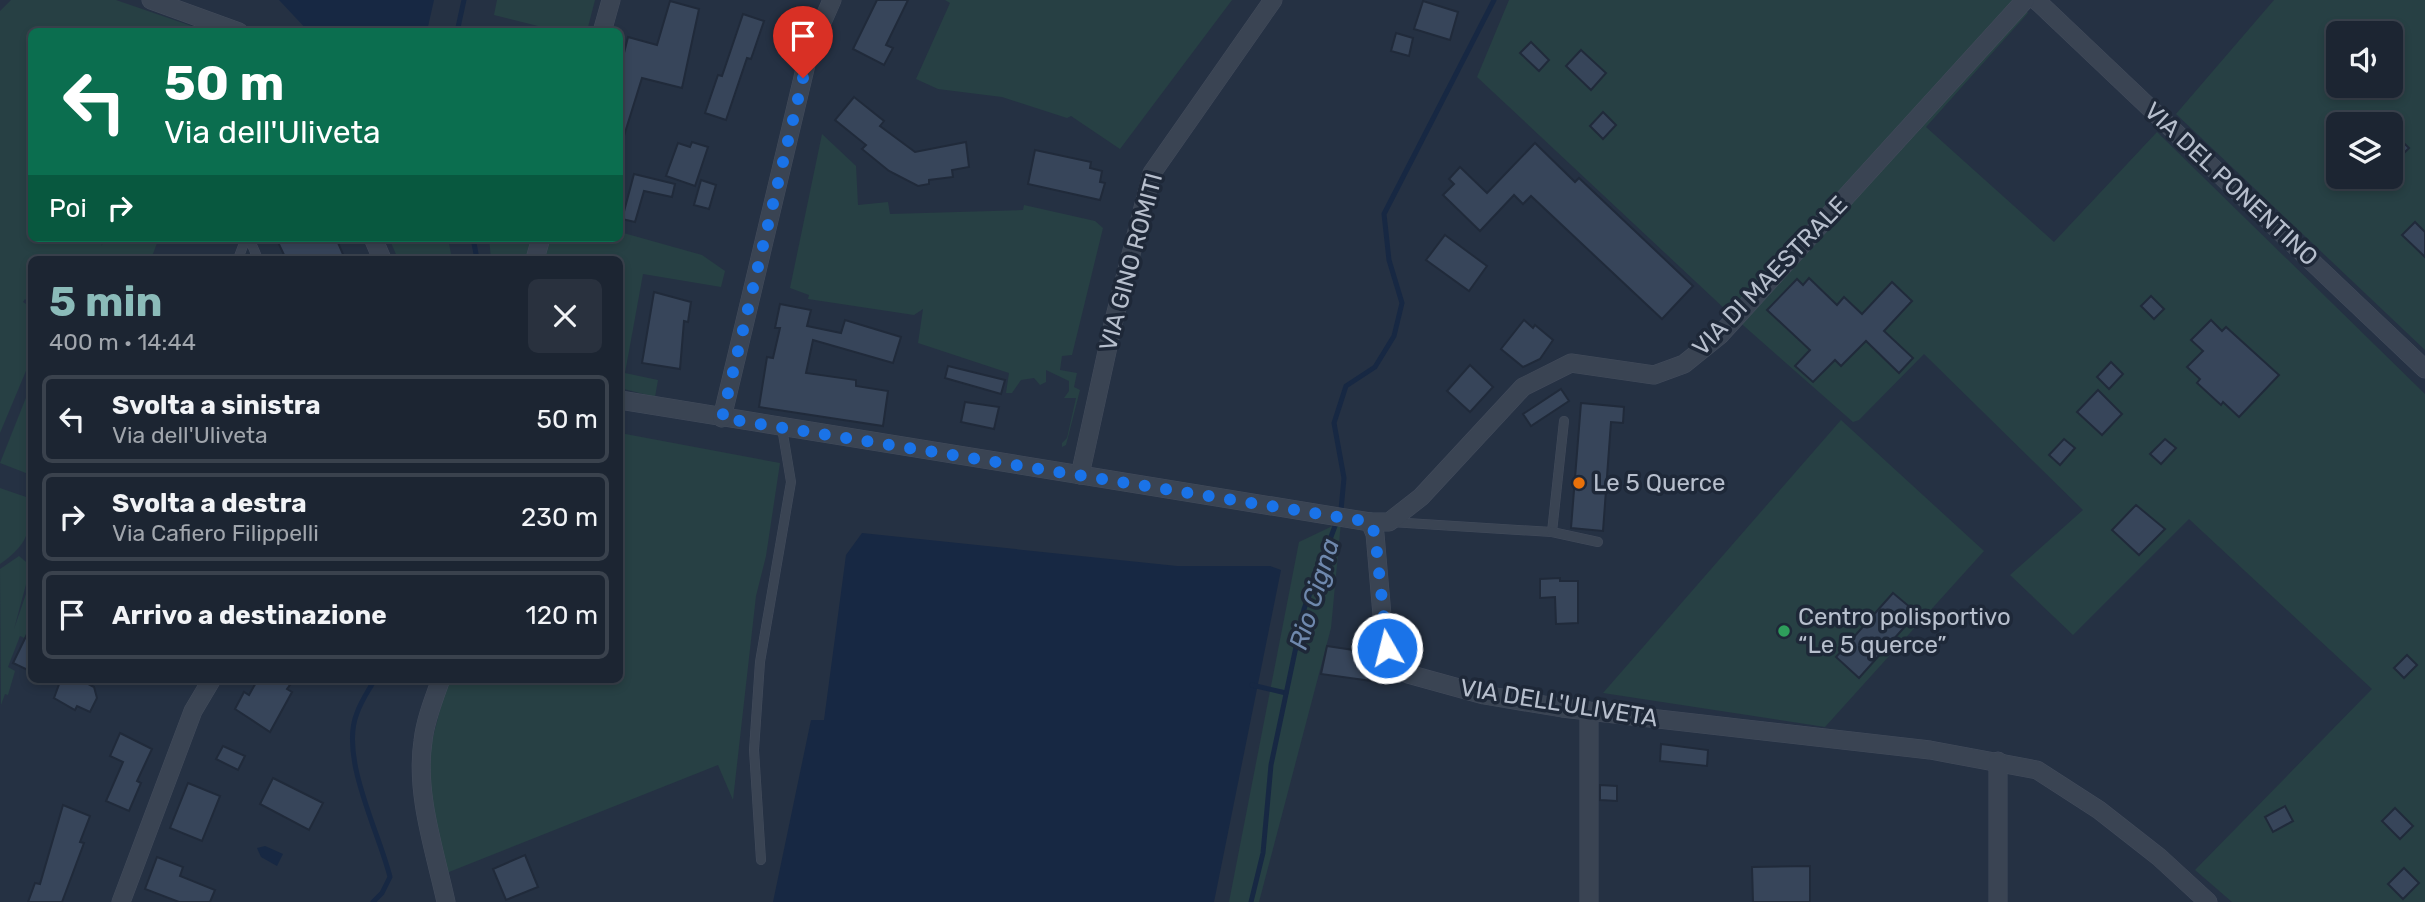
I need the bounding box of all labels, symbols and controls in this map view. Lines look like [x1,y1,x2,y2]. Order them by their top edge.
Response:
pin [773,6,833,78]
icon: arrive [784,17,822,55]
map controls [2326,21,2403,189]
button: sound [2326,21,2403,98]
text: 50 m [164,54,284,112]
icon: left [49,56,140,147]
street label: VIA DEL PONENTINO [2139,97,2323,271]
button: layers [2326,112,2403,189]
text: Via dell'Uliveta [164,113,381,151]
street label: VIA GINO ROMITI [1094,170,1168,354]
icon: right [101,189,139,227]
street label: VIA DI MAESTRALE [1687,190,1853,362]
text: Poi [49,193,87,224]
text: 5 min [49,277,163,327]
button: close [528,279,602,353]
text: 400 m · 14:44 [49,328,196,356]
text: Svolta a sinistra [112,390,321,421]
icon: left [53,400,91,438]
text: 50 m [537,404,598,435]
text: Via dell'Uliveta [112,421,268,449]
place label: Le 5 Querce [1593,469,1725,497]
marker: Le 5 Querce [1571,475,1587,491]
text: Svolta a destra [112,488,307,519]
icon: right [53,498,91,536]
text: 230 m [521,502,598,533]
text: Via Cafiero Filippelli [112,519,319,547]
water label: Rio Cigna [1283,535,1346,654]
icon: arrive [53,596,91,634]
text: Arrivo a destinazione [112,600,387,631]
text: 120 m [526,600,598,631]
place label: Centro polisportivo “Le 5 querce” [1798,603,2011,659]
position arrow [1350,611,1424,685]
marker: Centro polisportivo “Le 5 querce” [1776,623,1792,639]
street label: VIA DELL'ULIVETA [1458,674,1660,732]

